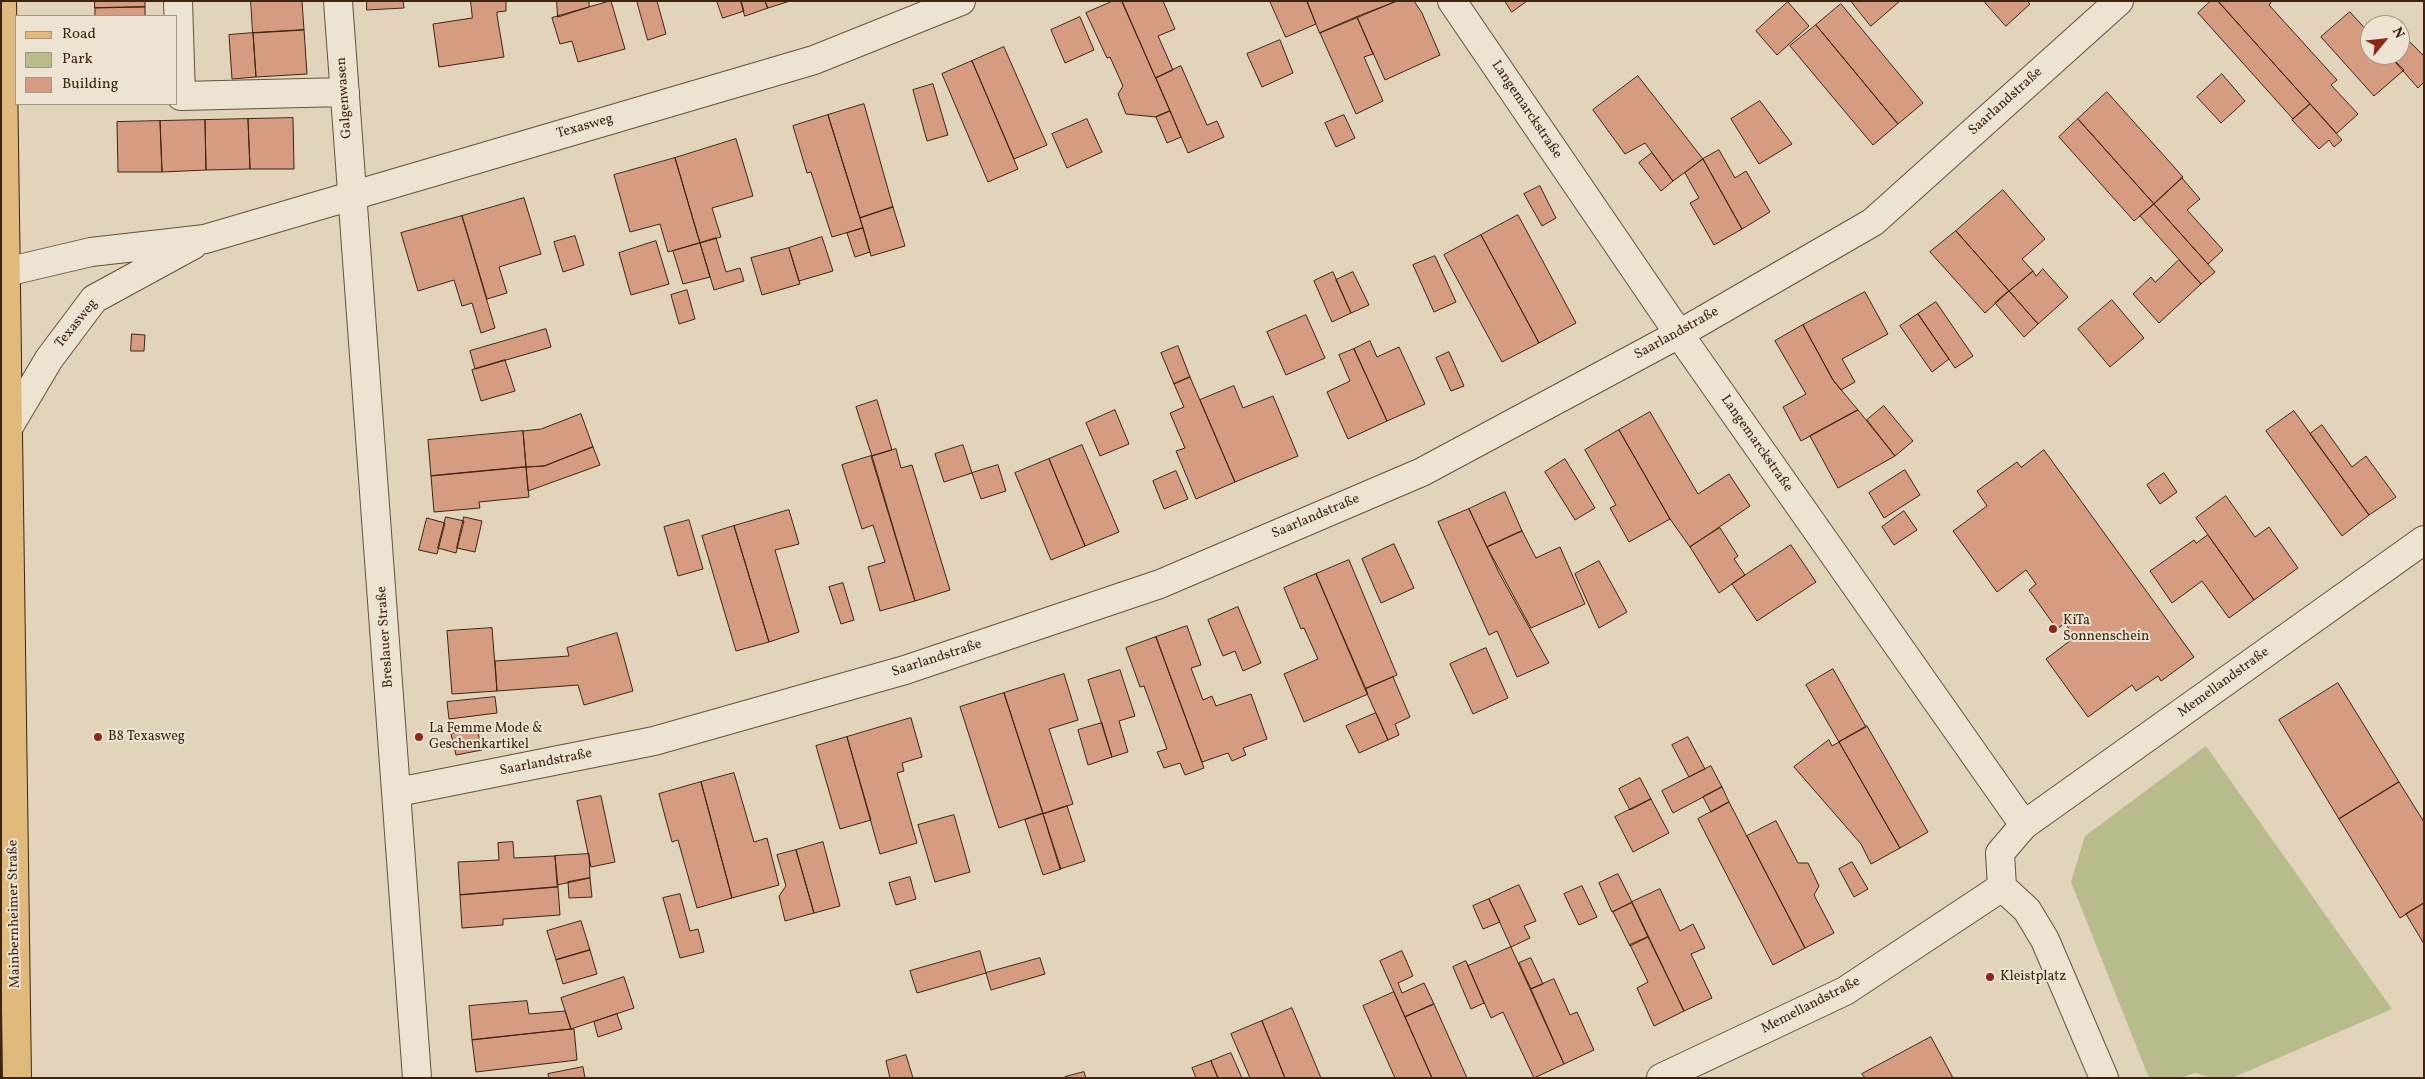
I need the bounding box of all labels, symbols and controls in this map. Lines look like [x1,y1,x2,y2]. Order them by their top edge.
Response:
legend [15,15,178,105]
north arrow [2360,15,2410,65]
text: Road [62,24,96,45]
text: N [2387,24,2409,42]
text: Park [62,49,93,70]
street label: Galgenwasen [334,57,356,139]
street label: Langemarckstraße [1487,58,1565,162]
street label: Saarlandstraße [1966,64,2046,140]
text: Building [62,74,118,95]
street label: Texasweg [555,111,615,143]
street label: Texasweg [52,296,102,352]
street label: Saarlandstraße [1632,304,1722,364]
street label: Langemarckstraße [1716,392,1796,496]
street label: Saarlandstraße [1270,491,1362,543]
street label: Breslauer Straße [374,586,398,688]
place label: KiTa Sonnenschein [2063,613,2149,646]
marker: KiTa Sonnenschein [2047,623,2059,635]
street label: Saarlandstraße [890,637,984,681]
street label: Memellandstraße [2175,644,2273,722]
place label: La Femme Mode & Geschenkartikel [429,721,543,754]
place label: B8 Texasweg [108,729,185,745]
marker: B8 Texasweg [92,731,104,743]
marker: La Femme Mode & Geschenkartikel [413,731,425,743]
street label: Saarlandstraße [498,746,594,780]
street label: Mainbernheimer Straße [5,840,25,988]
place label: Kleistplatz [2000,969,2066,985]
marker: Kleistplatz [1984,971,1996,983]
street label: Memellandstraße [1759,974,1863,1038]

